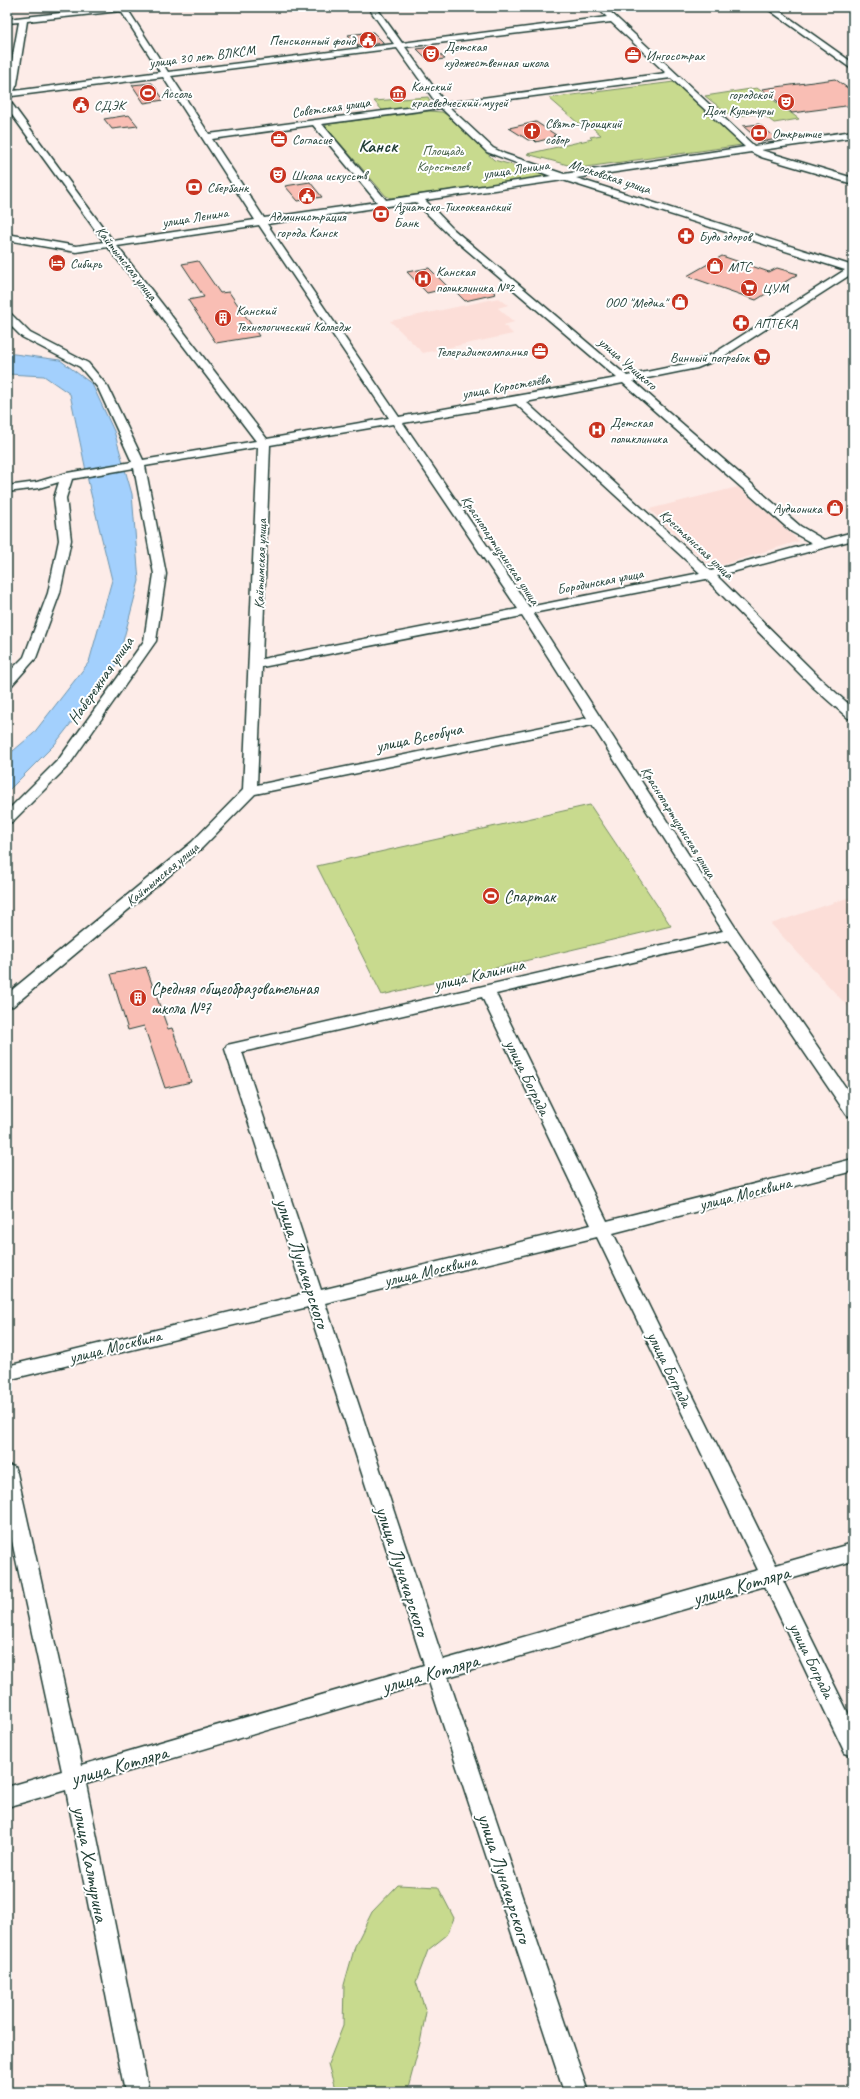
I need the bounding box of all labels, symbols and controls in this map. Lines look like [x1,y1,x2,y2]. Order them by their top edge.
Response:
public building icon: Пенсионный фонд [358,30,378,50]
place label: Пенсионный фонд [269,32,356,49]
place label: Детская художественная школа [444,38,550,71]
street label: улица 30 лет ВЛКСМ [147,41,257,72]
theatre icon: Детская художественная школа [421,44,441,64]
office icon: Ингосстрах [623,45,643,65]
place label: Ингосстрах [646,47,705,64]
place label: Канский краеведческий музей [411,78,509,111]
sports icon: Ассоль [138,83,158,103]
museum icon: Канский краеведческий музей [388,84,408,104]
place label: Ассоль [161,85,193,102]
place label: городской Дом Культуры [703,86,775,119]
theatre icon: городской Дом Культуры [776,92,796,112]
street label: Советская улица [291,93,372,121]
public building icon: СДЭК [71,95,91,115]
place label: СДЭК [94,97,128,114]
place label: Свято-Троицкий собор [545,115,623,148]
church icon: Свято-Троицкий собор [522,121,542,141]
bank icon: Открытие [749,123,769,143]
place label: Открытие [772,125,822,142]
office icon: Согласие [269,129,289,149]
place label: Согласие [292,131,333,148]
district label: Канск [359,135,399,157]
park label: Площадь Коростелев [417,142,472,175]
street label: Московская улица [567,155,654,198]
street label: улица Ленина [481,156,551,183]
theatre icon: Школа искусств [268,165,288,185]
place label: Школа искусств [291,167,370,184]
bank icon: Сбербанк [184,177,204,197]
place label: Сбербанк [207,179,250,196]
public building icon: Администрация города Канск [297,186,317,206]
place label: Азиатско-Тихоокеанский Банк [394,198,512,231]
street label: улица Ленина [160,204,231,231]
bank icon: Азиатско-Тихоокеанский Банк [371,204,391,224]
place label: Администрация города Канск [268,208,347,241]
street label: Кайтымская улица [92,223,162,305]
pharmacy icon: Будь здоров [676,226,696,246]
place label: Будь здоров [699,228,754,245]
hotel icon: Сибирь [47,253,67,273]
place label: Сибирь [70,255,103,272]
shop icon: МТС [705,256,725,276]
place label: МТС [728,258,753,275]
place label: Канская поликлиника №2 [436,263,516,296]
hospital icon: Канская поликлиника №2 [413,269,433,289]
supermarket icon: ЦУМ [739,278,759,298]
place label: ЦУМ [762,280,789,297]
shop icon: ООО "Медиа" [670,292,690,312]
place label: ООО "Медиа" [605,294,670,311]
place label: Канский Технологический Колледж [236,302,351,335]
building icon: Канский Технологический Колледж [213,308,233,328]
pharmacy icon: АПТЕКА [731,313,751,333]
place label: АПТЕКА [754,315,798,332]
street label: улица Урицкого [594,333,661,394]
office icon: Телерадиокомпания [530,341,550,361]
place label: Телерадиокомпания [436,343,528,360]
supermarket icon: Винный погребок [752,347,772,367]
place label: Винный погребок [670,349,751,366]
street label: улица Коростелёва [460,370,552,403]
place label: Детская поликлиника [610,414,668,447]
hospital icon: Детская поликлиника [587,420,607,440]
street label: Краснопартизанская улица [458,492,544,609]
shop icon: Аудионика [825,498,845,518]
place label: Аудионика [773,500,823,517]
street label: Крестьянская улица [656,506,738,583]
street label: Кайтымская улица [250,517,271,609]
street label: Бородинская улица [556,565,646,598]
street label: Набережная улица [63,632,139,728]
street label: улица Всеобуча [373,718,466,757]
street label: Краснопартизанская улица [637,763,720,882]
street label: Кайтымская улица [122,838,203,910]
sports icon: Спартак [481,886,501,906]
place label: Спартак [504,886,557,907]
street label: улица Калинина [431,953,528,995]
place label: Средняя общеобразовательная школа №7 [151,978,319,1019]
building icon: Средняя общеобразовательная школа №7 [128,988,148,1008]
street label: улица Бограда [500,1035,556,1120]
street label: улица Москвина [696,1171,795,1215]
street label: улица Луначарского [269,1194,336,1333]
street label: улица Москвина [381,1249,480,1292]
street label: улица Москвина [66,1324,165,1368]
street label: улица Бограда [642,1327,698,1412]
street label: улица Луначарского [369,1502,436,1641]
street label: улица Котляра [689,1559,794,1611]
street label: улица Бограда [784,1618,840,1703]
street label: улица Котляра [378,1647,483,1699]
street label: улица Котляра [67,1739,172,1791]
street label: улица Халтурина [67,1803,114,1925]
street label: улица Луначарского [471,1809,538,1948]

